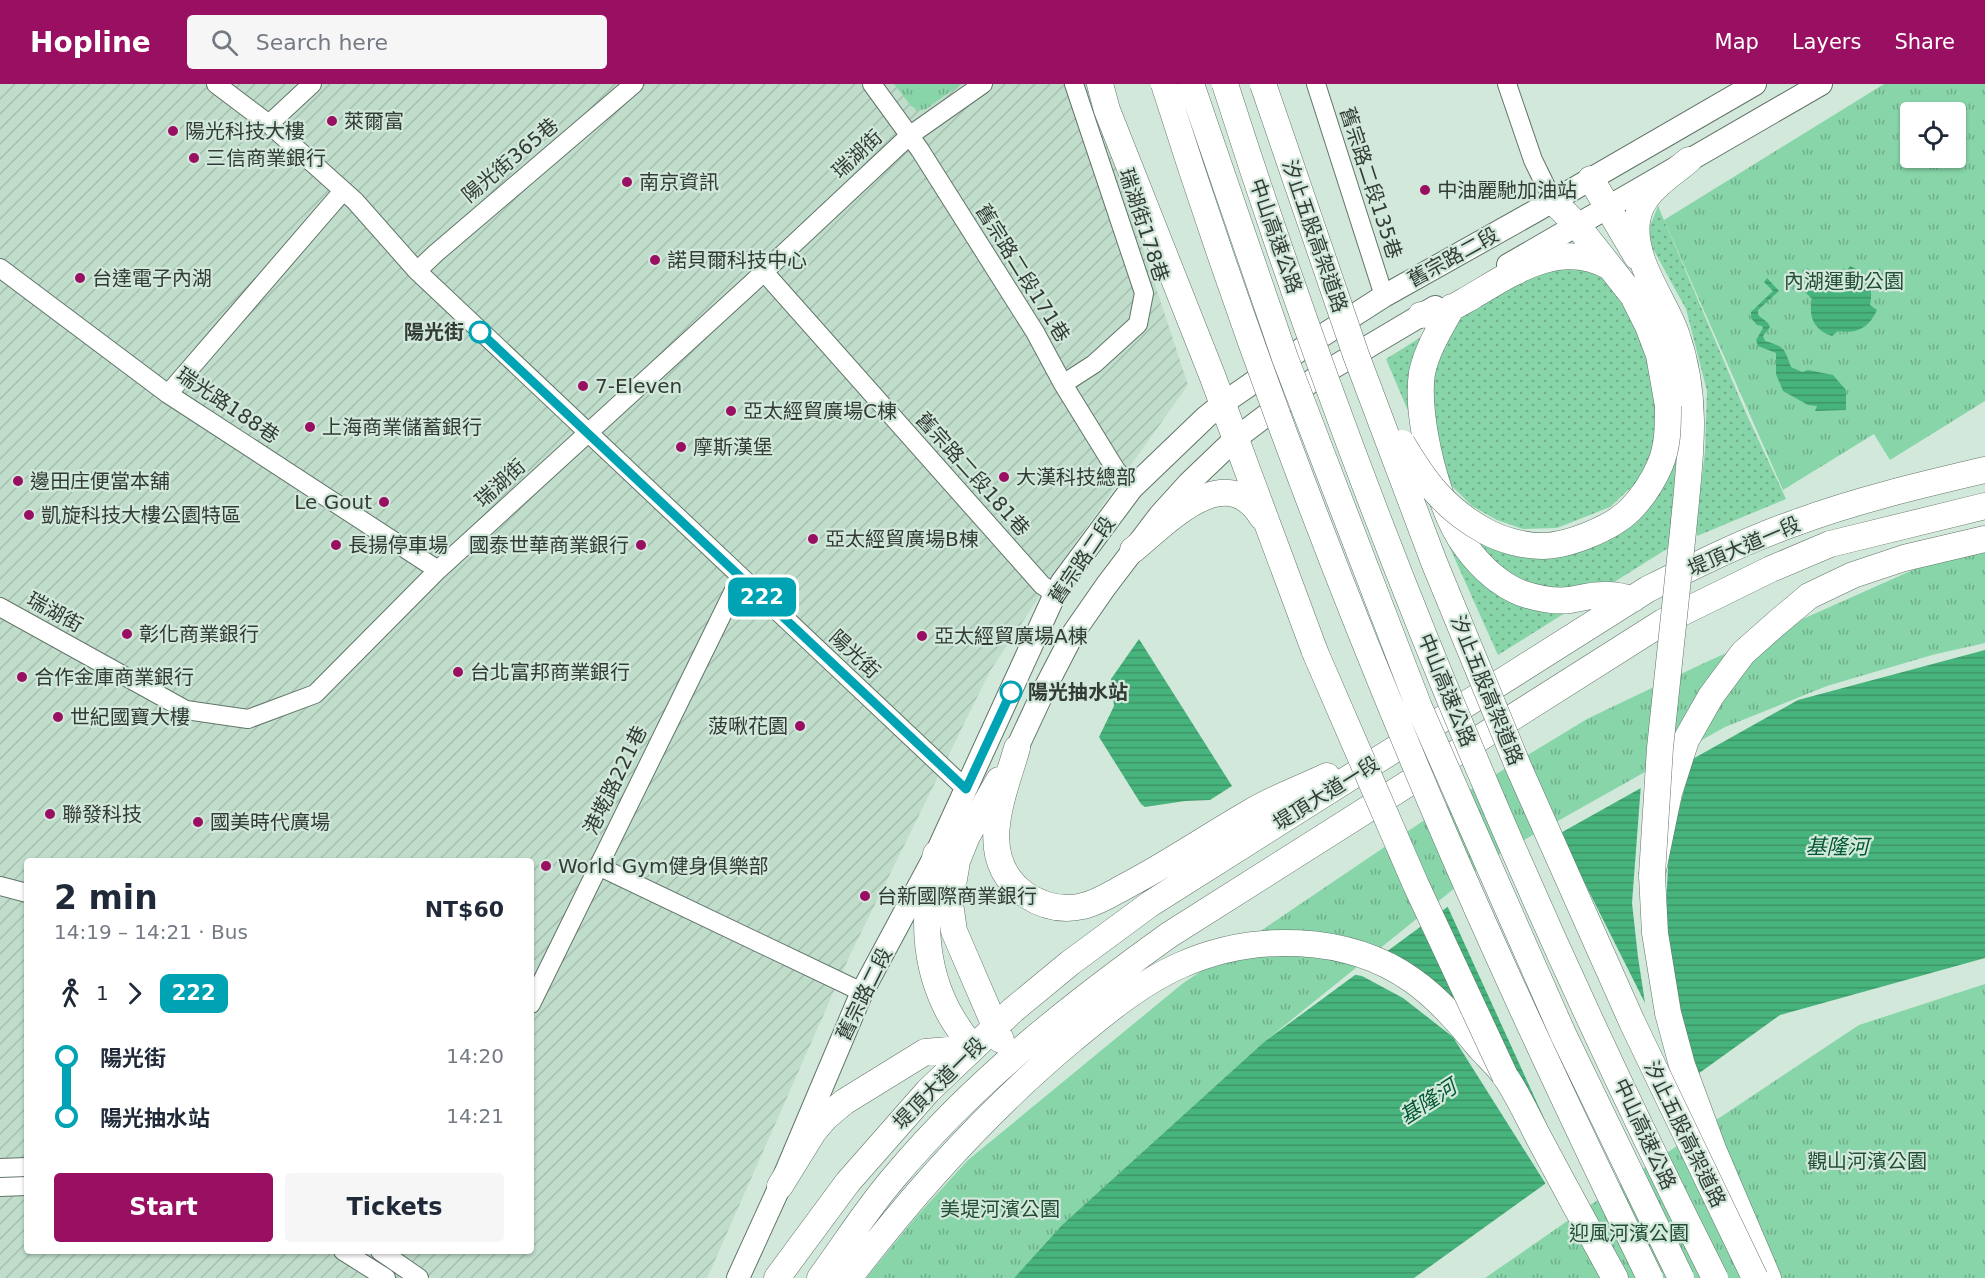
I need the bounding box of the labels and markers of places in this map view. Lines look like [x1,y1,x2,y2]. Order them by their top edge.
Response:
place label: 萊爾富 [344,109,404,133]
marker: 萊爾富 [325,114,339,128]
place label: 陽光科技大樓 [185,119,305,143]
marker: 陽光科技大樓 [166,124,180,138]
place label: 三信商業銀行 [206,146,326,170]
marker: 三信商業銀行 [187,151,201,165]
place label: 南京資訊 [639,170,719,194]
marker: 南京資訊 [620,175,634,189]
place label: 中油麗馳加油站 [1437,178,1577,202]
marker: 中油麗馳加油站 [1418,183,1432,197]
place label: 諾貝爾科技中心 [667,248,807,272]
marker: 諾貝爾科技中心 [648,253,662,267]
place label: 台達電子內湖 [92,266,212,290]
marker: 台達電子內湖 [73,271,87,285]
place label: 陽光街 [404,320,464,344]
marker: 陽光街 [469,321,491,343]
place label: 7-Eleven [595,374,682,398]
marker: 7-Eleven [576,379,590,393]
place label: 亞太經貿廣場C棟 [743,399,897,423]
marker: 亞太經貿廣場C棟 [724,404,738,418]
place label: 上海商業儲蓄銀行 [322,415,482,439]
marker: 上海商業儲蓄銀行 [303,420,317,434]
place label: 摩斯漢堡 [693,435,773,459]
marker: 摩斯漢堡 [674,440,688,454]
place label: 大漢科技總部 [1016,465,1136,489]
place label: 邊田庄便當本舖 [30,469,170,493]
marker: 大漢科技總部 [997,470,1011,484]
marker: 邊田庄便當本舖 [11,474,25,488]
place label: Le Gout [294,490,372,514]
marker: Le Gout [377,495,391,509]
place label: 凱旋科技大樓公園特區 [41,503,241,527]
marker: 凱旋科技大樓公園特區 [22,508,36,522]
place label: 亞太經貿廣場B棟 [825,527,979,551]
marker: 亞太經貿廣場B棟 [806,532,820,546]
place label: 長揚停車場 [348,533,448,557]
place label: 國泰世華商業銀行 [469,533,629,557]
marker: 長揚停車場 [329,538,343,552]
marker: 國泰世華商業銀行 [634,538,648,552]
place label: 彰化商業銀行 [139,622,259,646]
place label: 亞太經貿廣場A棟 [934,624,1088,648]
marker: 彰化商業銀行 [120,627,134,641]
marker: 亞太經貿廣場A棟 [915,629,929,643]
place label: 台北富邦商業銀行 [470,660,630,684]
place label: 合作金庫商業銀行 [34,665,194,689]
marker: 台北富邦商業銀行 [451,665,465,679]
marker: 合作金庫商業銀行 [15,670,29,684]
place label: 陽光抽水站 [1028,680,1128,704]
marker: 陽光抽水站 [1000,681,1022,703]
place label: 世紀國寶大樓 [70,705,190,729]
marker: 世紀國寶大樓 [51,710,65,724]
place label: 菠啾花園 [708,714,788,738]
marker: 菠啾花園 [793,719,807,733]
place label: 聯發科技 [62,802,142,826]
marker: 聯發科技 [43,807,57,821]
place label: 國美時代廣場 [210,810,330,834]
marker: 國美時代廣場 [191,815,205,829]
place label: World Gym健身俱樂部 [558,854,769,878]
marker: World Gym健身俱樂部 [539,859,553,873]
place label: 台新國際商業銀行 [877,884,1037,908]
marker: 台新國際商業銀行 [858,889,872,903]

